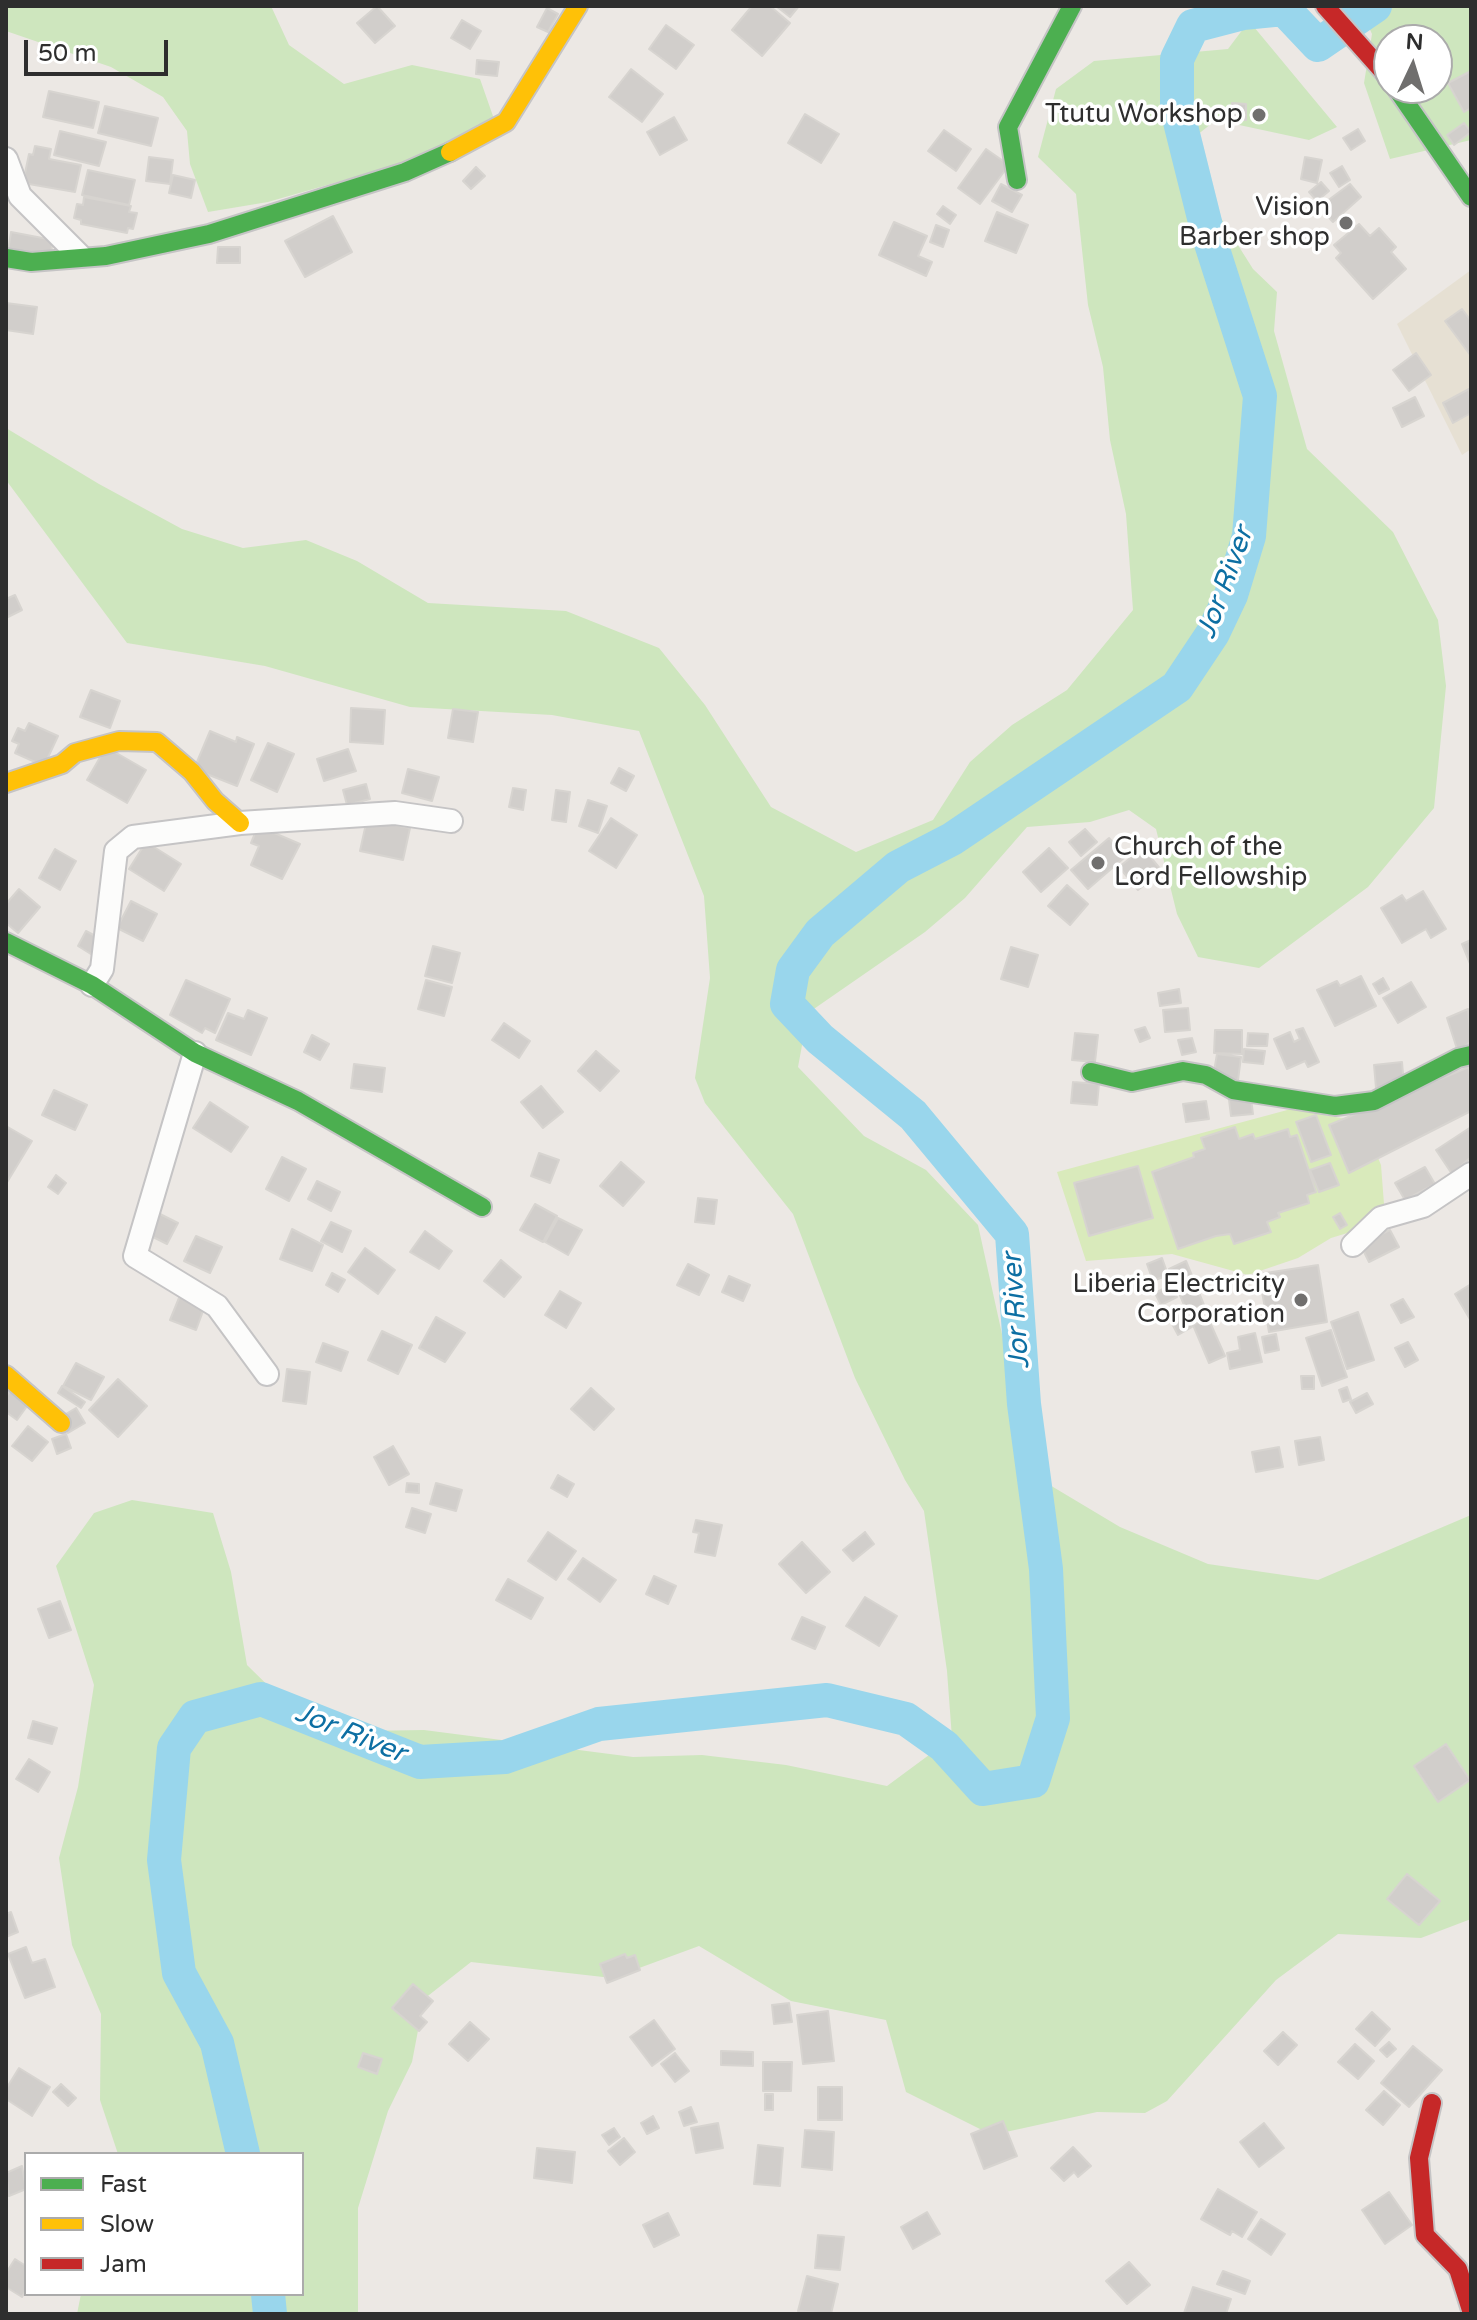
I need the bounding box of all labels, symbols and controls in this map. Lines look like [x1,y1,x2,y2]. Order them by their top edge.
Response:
scale bar [28,24,172,74]
north arrow [1373,24,1453,104]
text: N [1405,28,1424,56]
text: 50 m [38,39,96,68]
place label: Ttutu Workshop [1045,99,1243,131]
marker: Ttutu Workshop [1250,106,1268,124]
place label: Vision Barber shop [1179,192,1330,254]
marker: Vision Barber shop [1337,214,1355,232]
water label: Jor River [1190,523,1262,643]
place label: Church of the Lord Fellowship [1114,832,1307,894]
marker: Church of the Lord Fellowship [1089,854,1107,872]
water label: Jor River [996,1252,1038,1370]
place label: Liberia Electricity Corporation [1073,1269,1285,1330]
marker: Liberia Electricity Corporation [1292,1291,1310,1309]
water label: Jor River [290,1697,410,1771]
legend [24,2152,304,2296]
text: Fast [100,2170,147,2199]
text: Slow [100,2210,154,2239]
text: Jam [100,2250,147,2279]

